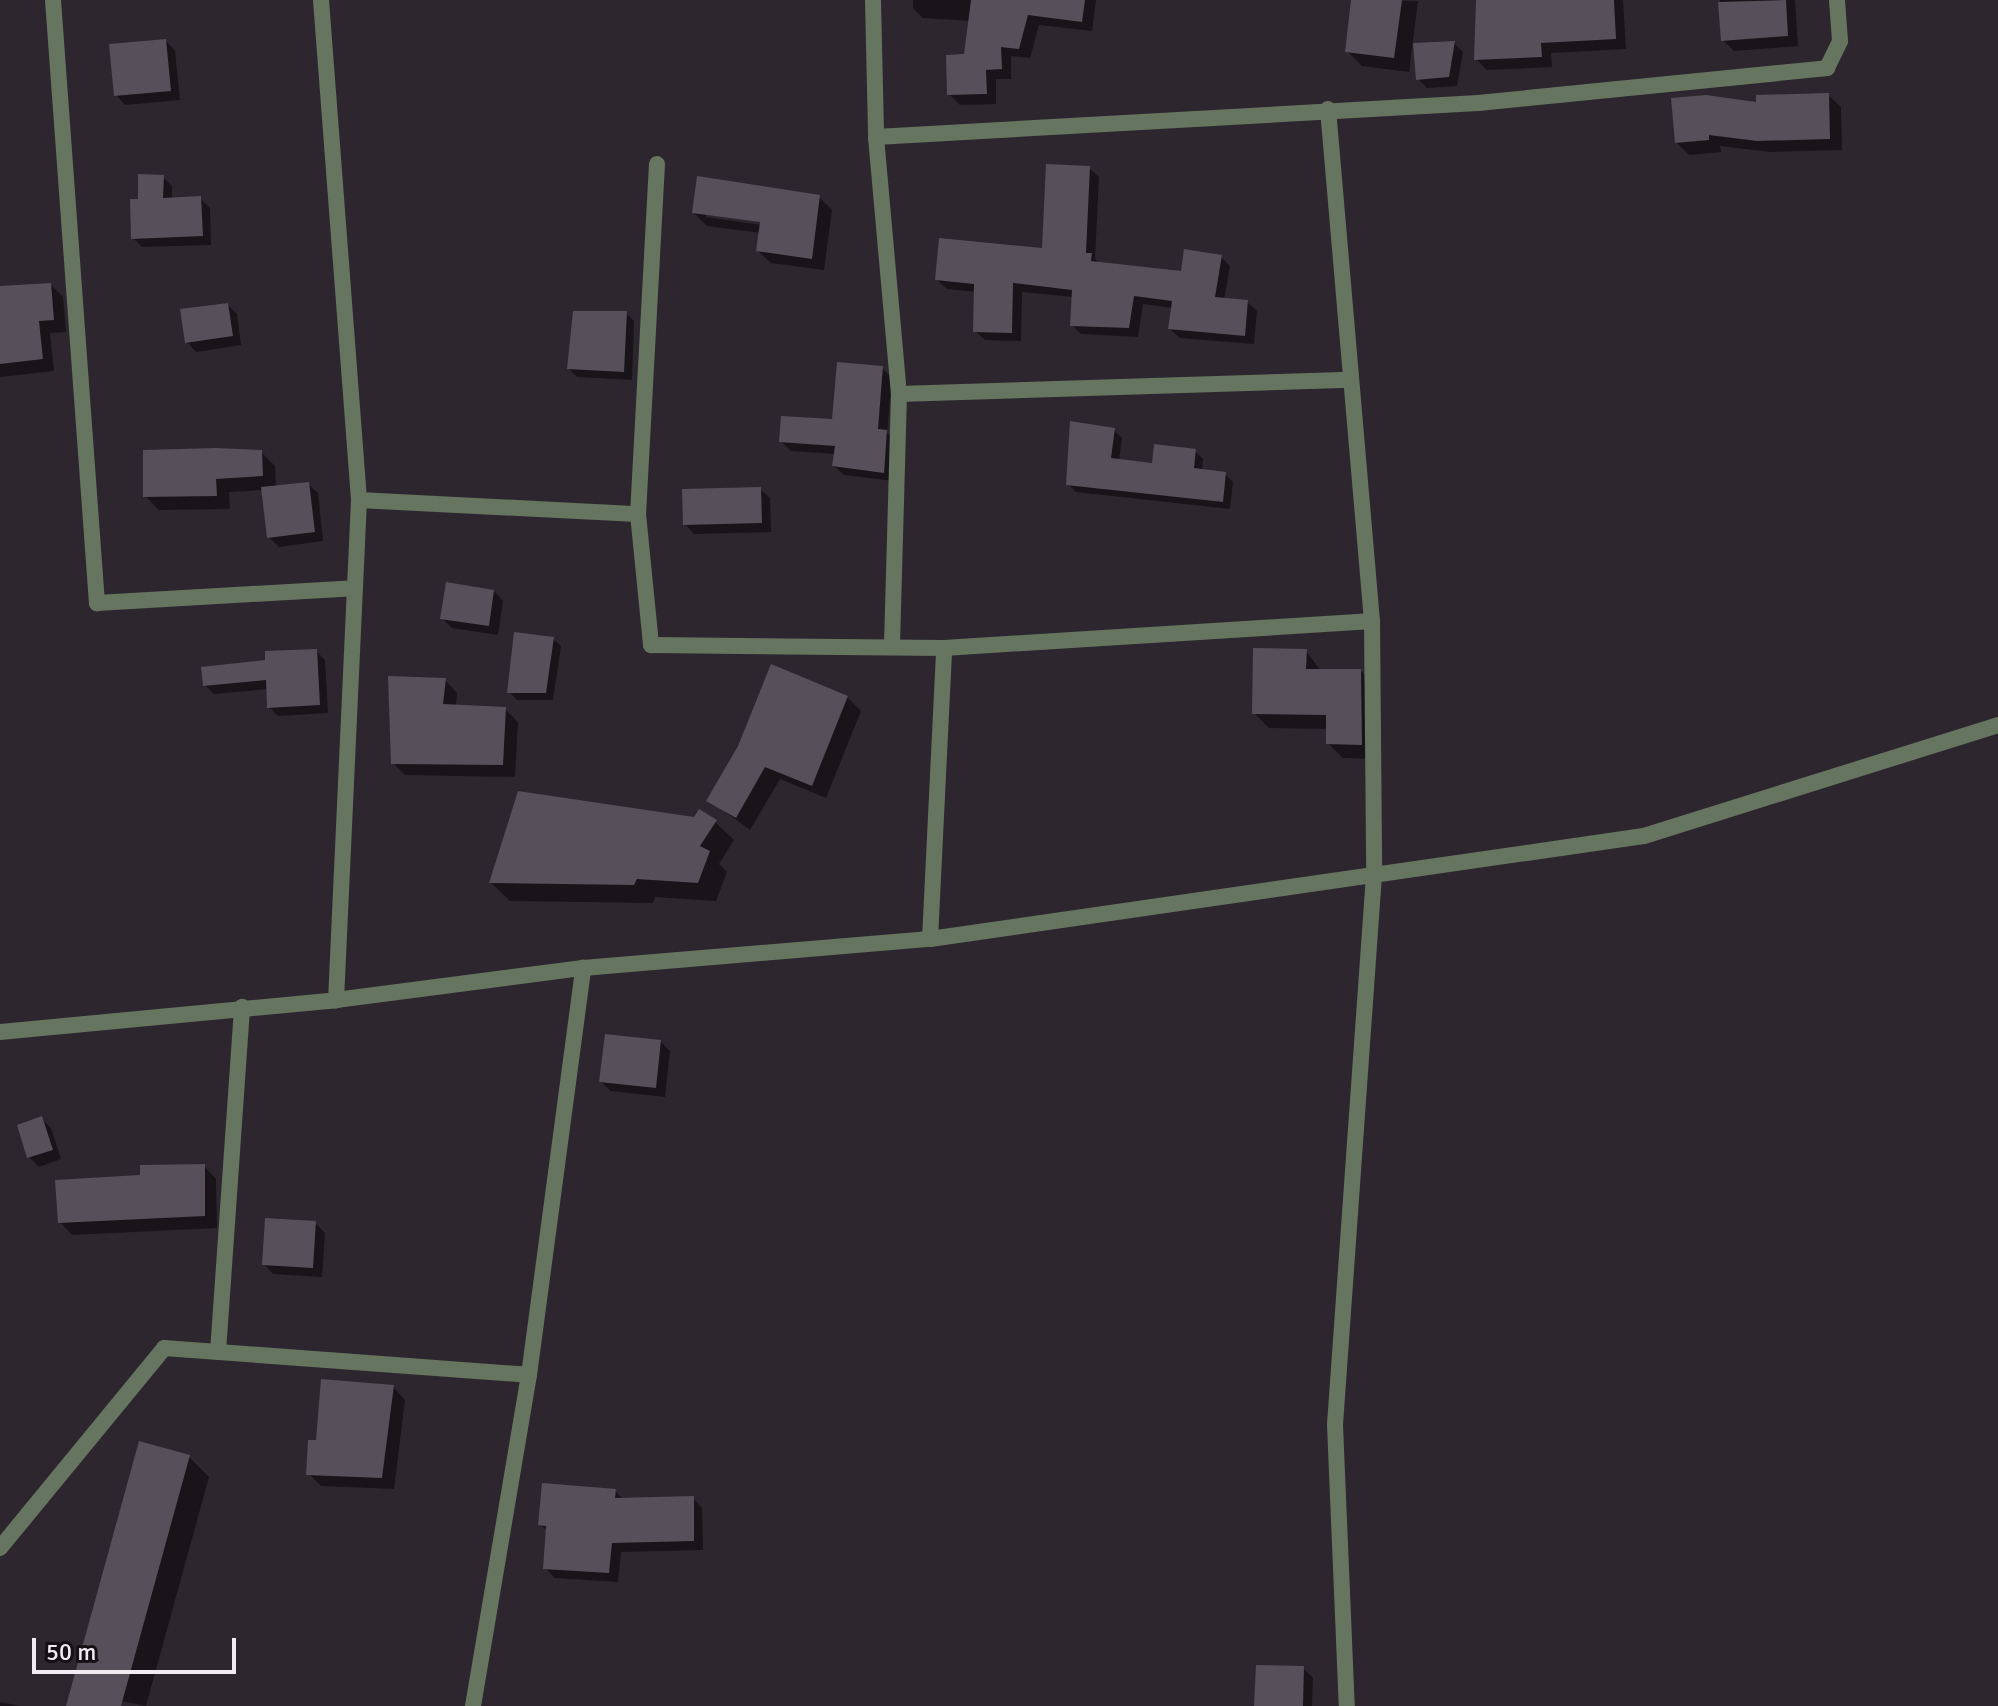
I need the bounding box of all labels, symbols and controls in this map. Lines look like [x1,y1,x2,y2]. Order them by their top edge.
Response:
scale bar [36,1622,240,1672]
text: 50 m [46,1637,96,1667]

